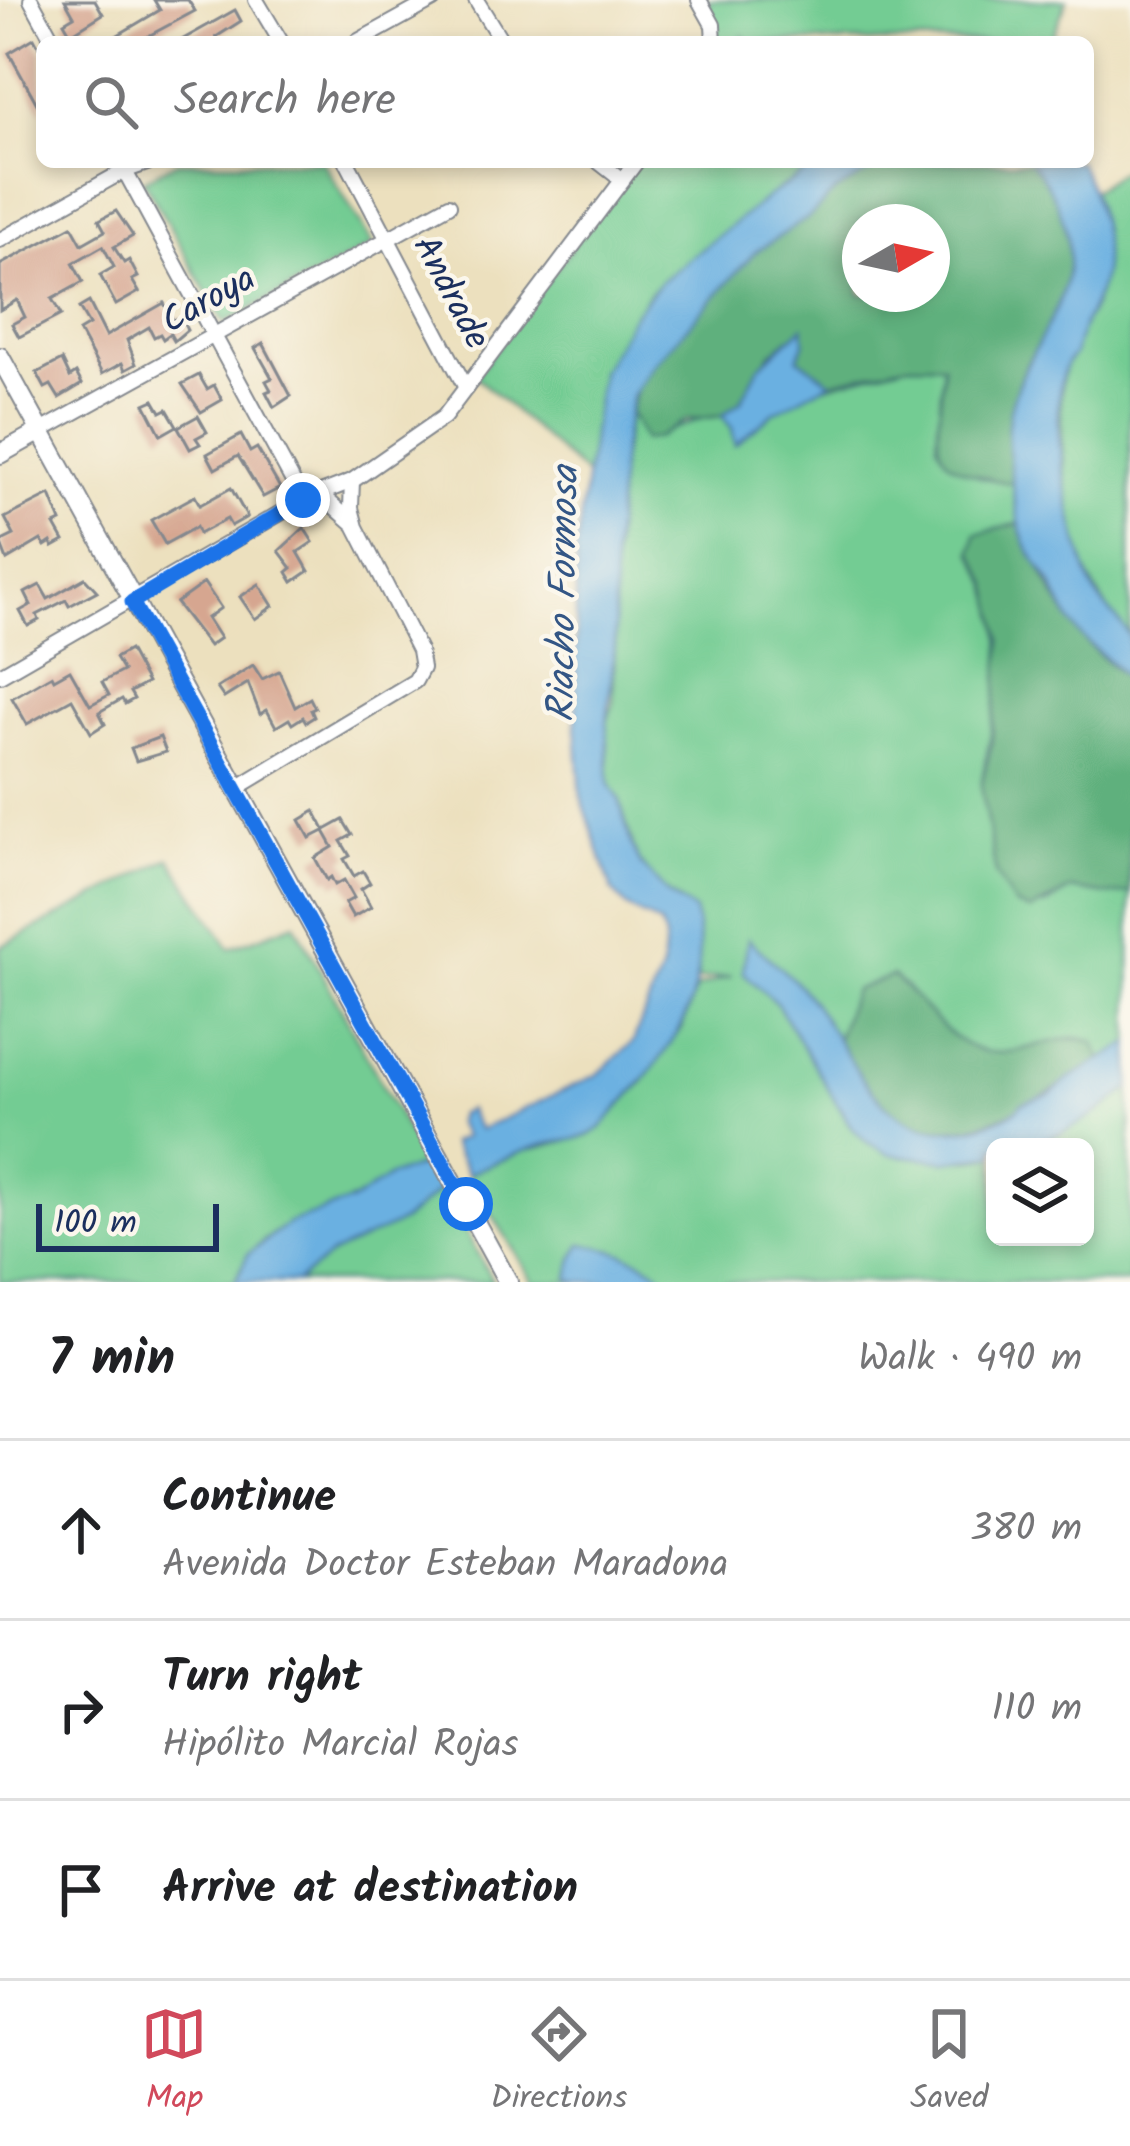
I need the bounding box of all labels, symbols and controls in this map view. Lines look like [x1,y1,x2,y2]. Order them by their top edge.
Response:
search box [36,36,1094,168]
text: Search here [174,66,396,138]
icon: search [78,69,144,135]
north arrow [842,204,950,312]
street label: Andrade [396,226,504,360]
street label: Caroya [151,252,267,350]
water label: Riacho Formosa [532,463,598,723]
route end [276,473,330,527]
map controls [986,1138,1094,1246]
button: layers [986,1138,1094,1246]
route start [439,1177,493,1231]
scale bar [36,1198,219,1251]
text: 100 m [54,1198,137,1251]
text: 7 min [48,1320,175,1401]
text: Walk · 490 m [858,1329,1082,1391]
text: Continue [162,1463,336,1535]
icon: ahead [48,1497,114,1563]
text: 380 m [970,1499,1082,1561]
text: Avenida Doctor Esteban Maradona [162,1535,728,1597]
text: Turn right [162,1643,362,1715]
icon: right [48,1677,114,1743]
text: 110 m [991,1679,1082,1741]
text: Hipólito Marcial Rojas [162,1715,518,1777]
text: Arrive at destination [162,1854,578,1926]
icon: arrive [48,1857,114,1923]
tab: Map [141,2001,207,2126]
tab: Directions [490,2001,627,2126]
tab: Saved [910,2001,989,2126]

